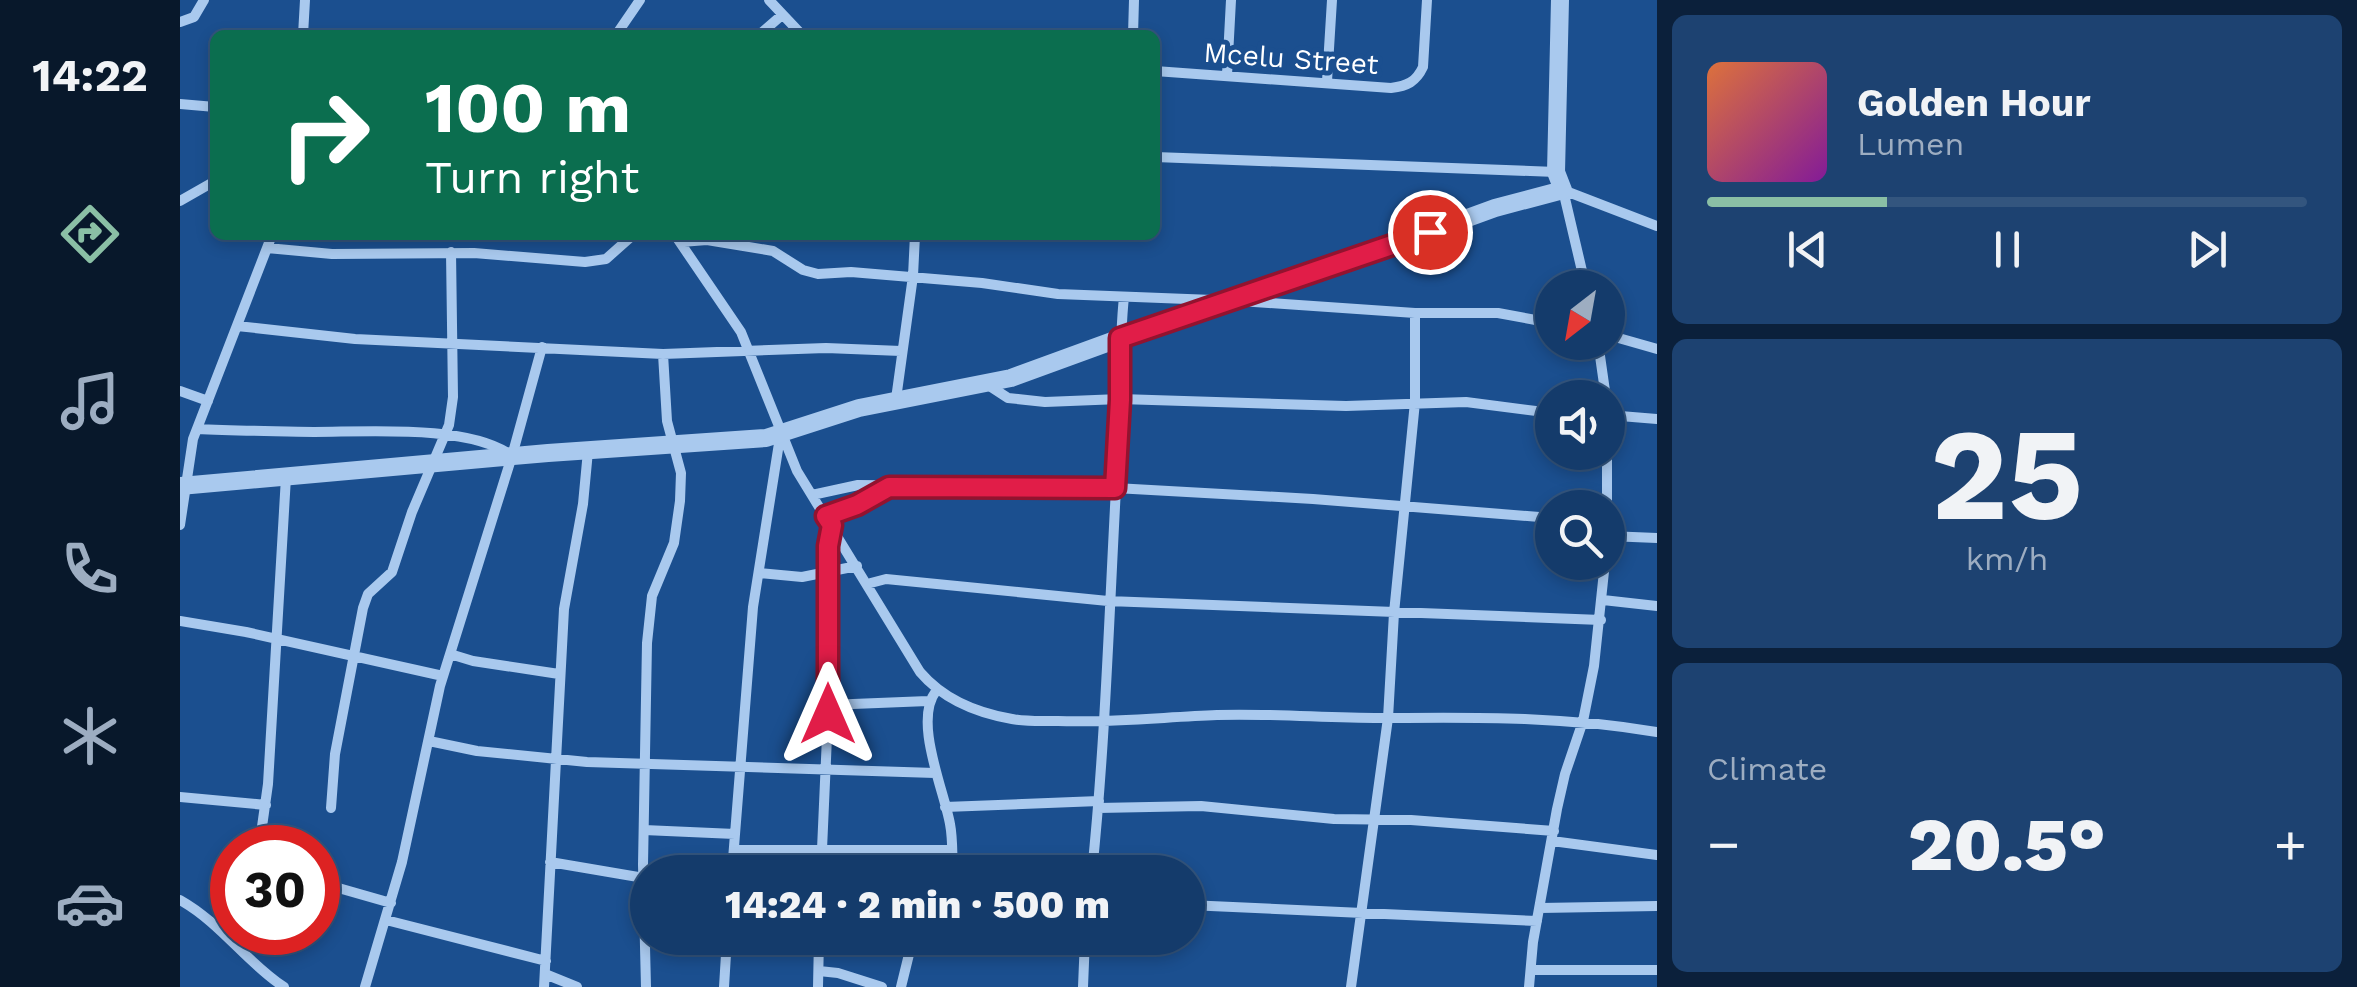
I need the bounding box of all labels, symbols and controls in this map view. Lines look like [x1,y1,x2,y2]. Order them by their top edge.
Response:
street label: Mcelu Street [1202,36,1380,81]
text: 14:22 [32,49,148,102]
text: 100 m [425,67,631,149]
icon: right [260,70,390,200]
text: Golden Hour [1857,81,2091,125]
text: Lumen [1857,125,1964,163]
text: Turn right [425,151,639,204]
pin [1388,190,1473,275]
icon: directions [55,199,125,269]
icon: arrive [1403,205,1458,260]
icon: previous [1780,222,1835,277]
icon: pause [1980,222,2035,277]
icon: next [2180,222,2235,277]
north arrow [1535,270,1625,360]
map controls [1535,270,1625,580]
icon: music [55,366,125,436]
button: sound [1535,380,1625,470]
text: 25 [1930,398,2084,551]
button: search [1535,490,1625,580]
icon: phone [55,534,125,604]
text: km/h [1966,540,2048,578]
position arrow [776,662,880,766]
icon: climate [55,701,125,771]
text: Climate [1707,750,1827,788]
text: 20.5° [1908,800,2106,888]
text: − [1707,812,1740,876]
text: + [2274,812,2307,876]
speed limit sign: 30 [210,825,340,955]
icon: car [55,868,125,938]
text: 14:24 · 2 min · 500 m [725,883,1110,927]

